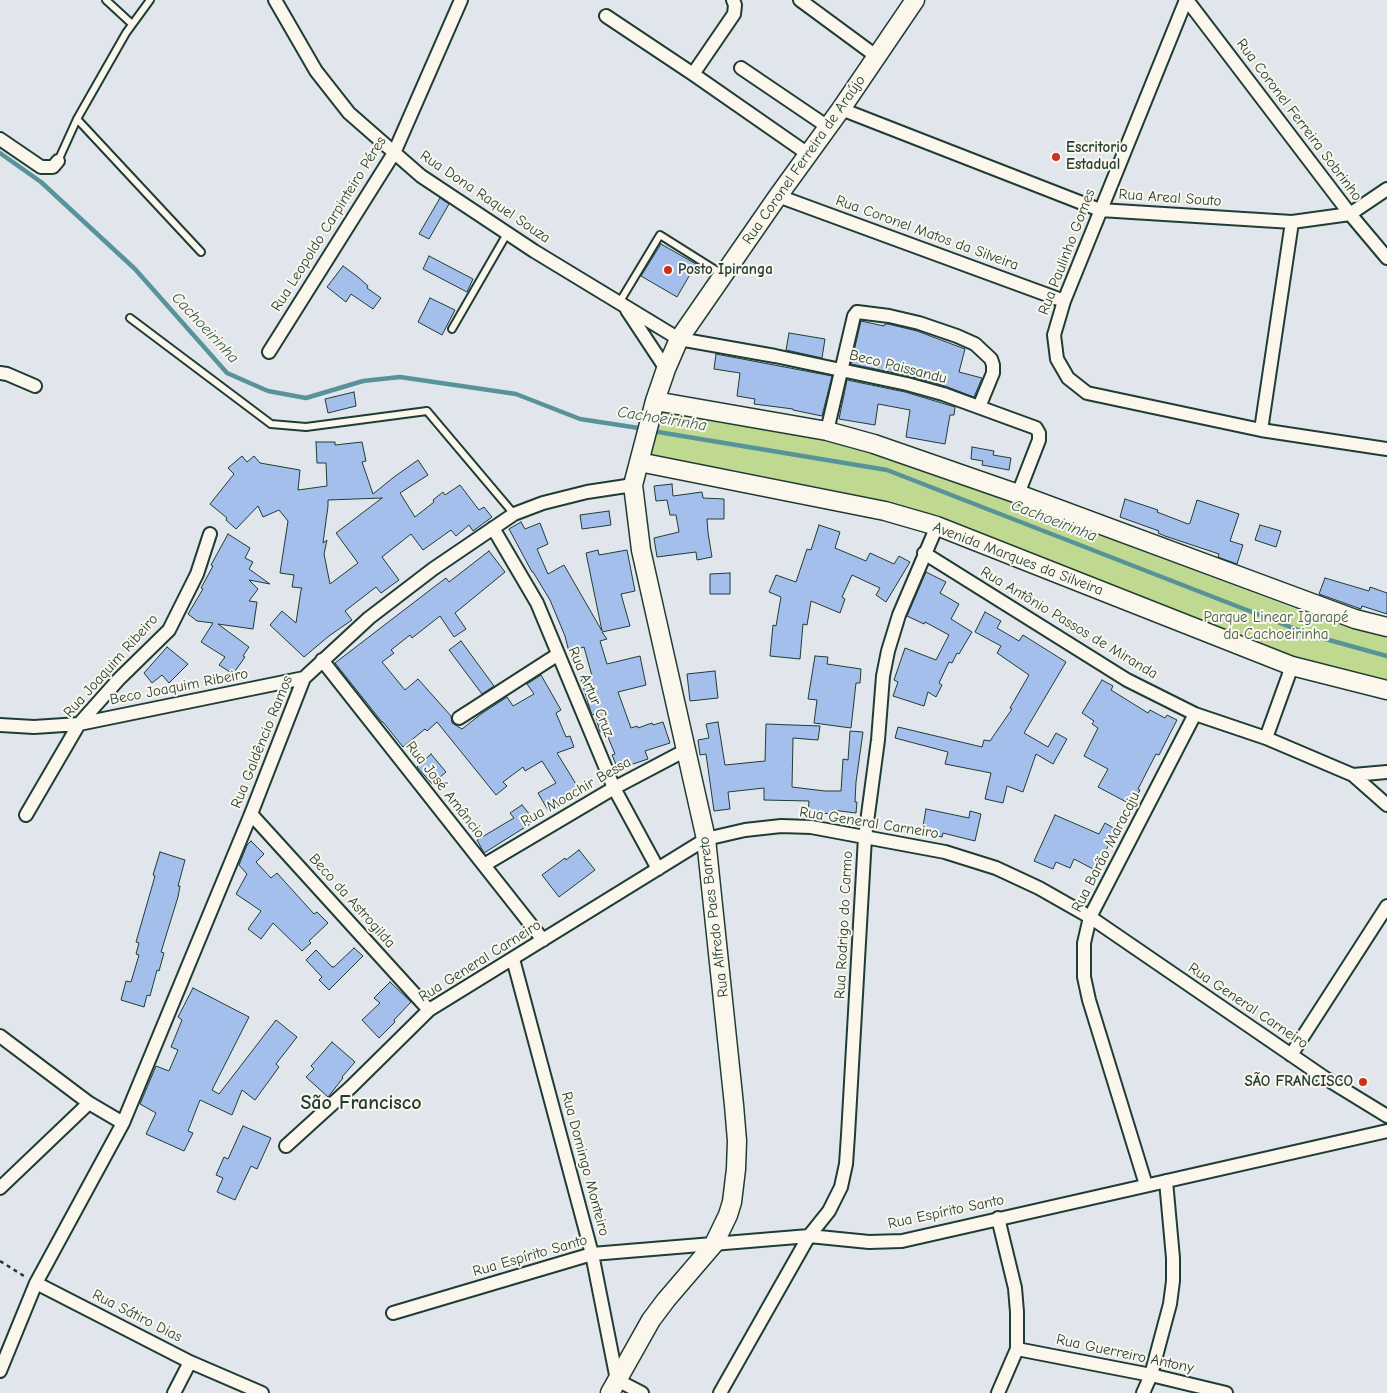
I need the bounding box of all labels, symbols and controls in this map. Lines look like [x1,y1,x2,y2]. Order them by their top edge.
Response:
street label: Rua Coronel Ferreira Sobrinho [1232,35,1366,205]
street label: Rua Coronel Ferreira de Araújo [739,72,869,248]
street label: Rua Leopoldo Carpinteiro Péres [268,133,390,315]
place label: Escritorio Estadual [1066,139,1128,174]
street label: Rua Dona Raquel Souza [416,147,554,247]
marker: Escritorio Estadual [1050,151,1062,163]
street label: Rua Areal Souto [1118,185,1222,211]
street label: Rua Paulinho Gomes [1035,187,1099,317]
street label: Rua Coronel Matos da Silveira [833,191,1021,275]
place label: Posto Ipiranga [678,261,773,279]
marker: Posto Ipiranga [662,264,674,276]
water label: Cachoeirinha [167,288,243,368]
street label: Beco Paissandu [847,346,949,388]
water label: Cachoeirinha [616,402,708,436]
water label: Cachoeirinha [1008,496,1100,546]
street label: Avenida Marques da Silveira [930,518,1106,600]
street label: Rua Antônio Passos de Miranda [977,563,1161,683]
park label: Parque Linear Igarapé da Cachoeirinha [1203,609,1349,644]
street label: Rua Joaquim Ribeiro [60,611,162,721]
street label: Rua Artur Cruz [564,644,618,740]
street label: Beco Joaquim Ribeiro [108,665,250,709]
street label: Rua Galdêncio Ramos [227,673,297,811]
street label: Rua José Amâncio [401,738,489,842]
street label: Rua Moachir Bessa [518,753,634,831]
street label: Rua Barão Maracaju [1068,789,1144,915]
street label: Rua General Carneiro [798,803,940,843]
street label: Rua Alfredo Paes Barreto [695,836,733,998]
street label: Beco da Astrogilda [305,850,399,952]
street label: Rua Rodrigo do Carmo [831,850,857,1000]
street label: Rua General Carneiro [415,916,545,1006]
street label: Rua General Carneiro [1185,959,1311,1053]
place label: SÃO FRANCISCO [1245,1073,1353,1091]
marker: SÃO FRANCISCO [1357,1076,1369,1088]
street label: Rua Domingo Monteiro [557,1090,613,1238]
district label: São Francisco [300,1091,422,1115]
street label: Rua Espírito Santo [886,1191,1006,1233]
street label: Rua Espírito Santo [471,1231,589,1281]
street label: Rua Sátiro Dias [89,1286,185,1346]
street label: Rua Guerreiro Antony [1055,1331,1195,1377]

